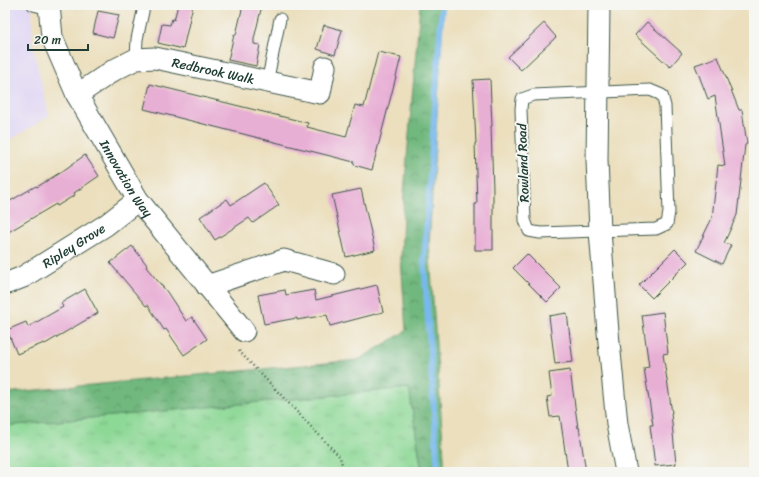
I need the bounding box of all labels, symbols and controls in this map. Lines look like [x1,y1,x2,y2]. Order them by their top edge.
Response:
scale bar [28,26,88,52]
text: 20 m [34,29,61,51]
street label: Redbrook Walk [170,50,257,90]
street label: Rowland Road [510,122,536,203]
street label: Innovation Way [93,134,159,222]
street label: Ripley Grove [37,216,110,274]

